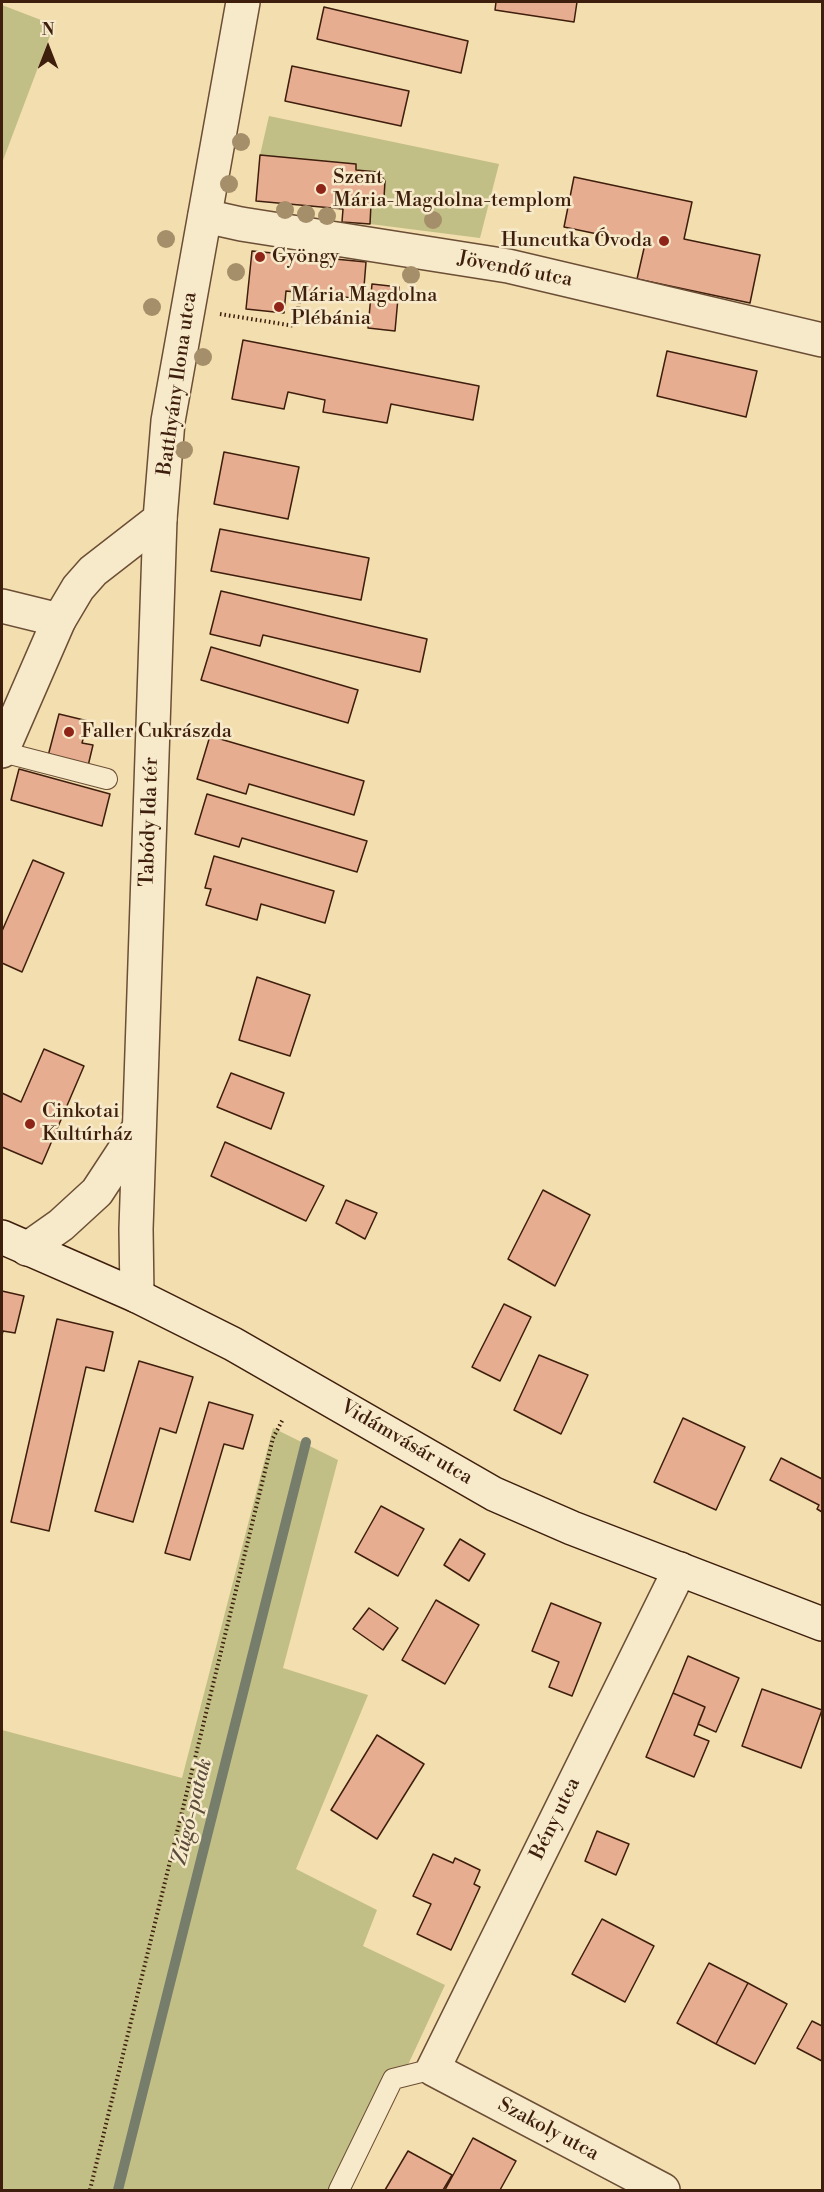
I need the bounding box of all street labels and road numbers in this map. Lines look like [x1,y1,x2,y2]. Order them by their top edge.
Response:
street label: Jövendő utca [456,247,574,293]
street label: Batthyány Ilona utca [153,291,203,477]
street label: Tabódy Ida tér [136,757,164,887]
street label: Vidámvásár utca [336,1395,476,1491]
street label: Bény utca [526,1774,586,1864]
street label: Szakoly utca [493,2093,603,2167]

